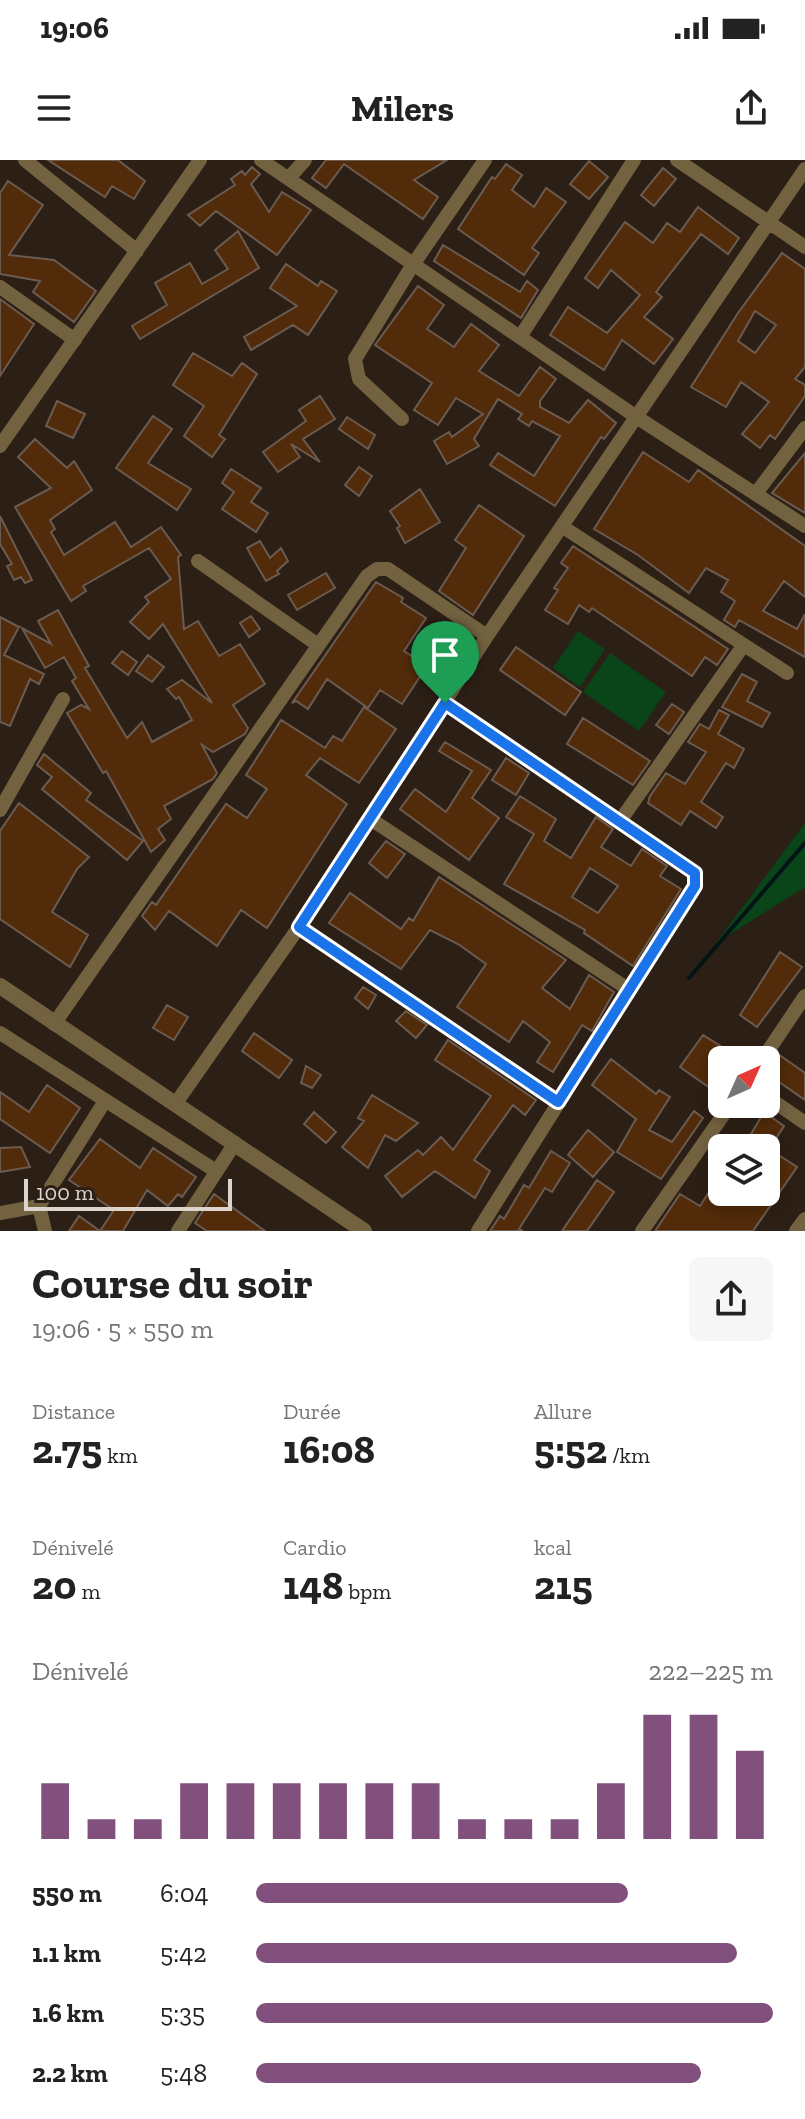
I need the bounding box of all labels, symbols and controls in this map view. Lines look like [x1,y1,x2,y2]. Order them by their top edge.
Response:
text: 19:06 [40,10,109,46]
icon: menu [32,86,76,130]
icon: share [729,86,773,130]
text: Milers [351,87,454,130]
pin [411,621,479,703]
icon: arrive [423,633,467,677]
north arrow [708,1046,780,1118]
map controls [708,1046,780,1206]
button: layers [708,1134,780,1206]
scale bar [24,1175,232,1211]
text: 100 m [36,1179,94,1206]
text: Course du soir [32,1256,313,1309]
button: share [689,1257,773,1341]
text: 19:06 · 5 × 550 m [32,1313,213,1345]
text: Distance [32,1398,115,1425]
text: Durée [283,1398,341,1425]
text: Allure [534,1398,592,1425]
text: 2.75 [32,1425,102,1473]
text: 16:08 [283,1425,375,1473]
text: 5:52 [534,1425,607,1473]
text: km [102,1442,138,1469]
text: /km [607,1442,650,1469]
text: Dénivelé [32,1534,114,1561]
text: Cardio [283,1534,347,1561]
text: kcal [534,1534,572,1561]
text: 20 [32,1561,77,1609]
text: 148 [283,1561,344,1609]
text: 215 [534,1561,593,1609]
text: m [77,1578,101,1605]
text: bpm [344,1578,391,1605]
text: Dénivelé [32,1655,129,1687]
text: 222–225 m [649,1655,773,1687]
text: 550 m [32,1877,102,1909]
text: 6:04 [160,1877,209,1909]
text: 1.1 km [32,1937,101,1969]
text: 5:42 [160,1937,207,1969]
text: 1.6 km [32,1997,104,2029]
text: 5:35 [160,1997,205,2029]
text: 2.2 km [32,2057,108,2089]
text: 5:48 [160,2057,207,2089]

